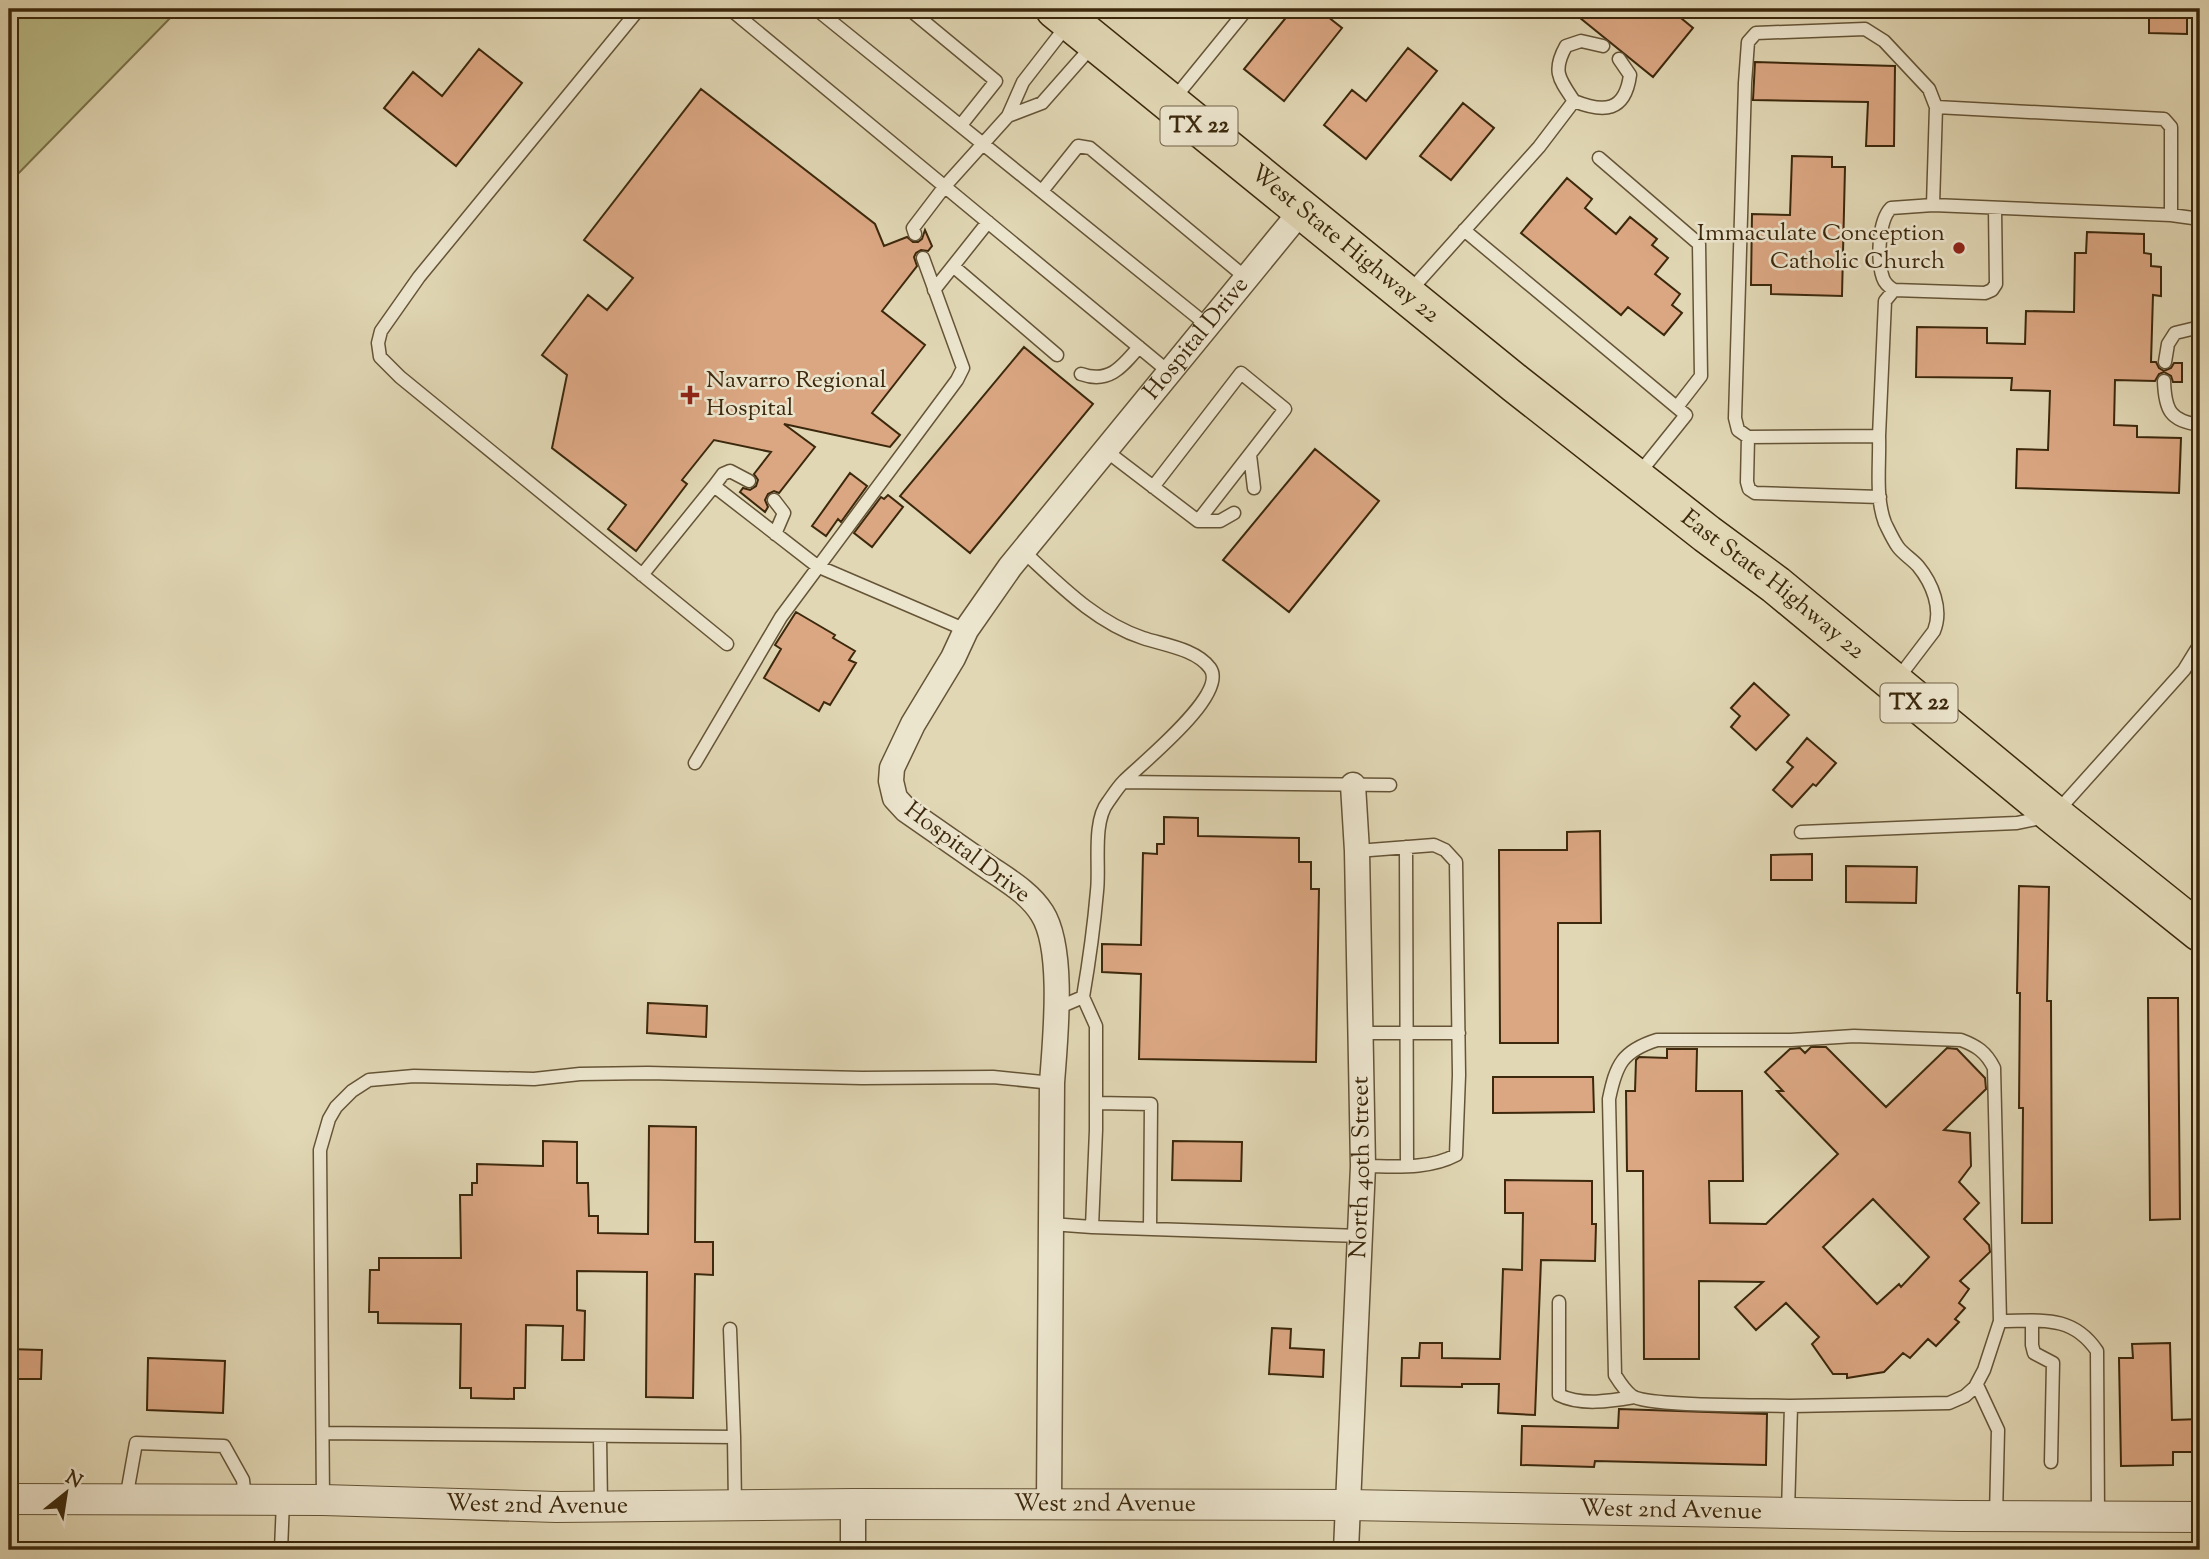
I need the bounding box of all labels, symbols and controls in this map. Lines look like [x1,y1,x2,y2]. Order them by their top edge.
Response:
road number: TX 22 [1160,106,1238,146]
street label: West State Highway 22 [1242,157,1446,332]
place label: Immaculate Conception Catholic Church [1697,217,1945,279]
marker: Immaculate Conception Catholic Church [1951,240,1967,256]
street label: Hospital Drive [1136,270,1257,408]
place label: Navarro Regional Hospital [706,364,887,426]
marker: Navarro Regional Hospital [680,385,700,405]
street label: East State Highway 22 [1673,502,1872,668]
road number: TX 22 [1881,684,1958,722]
street label: Hospital Drive [897,794,1037,912]
street label: North 40th Street [1342,1076,1380,1259]
north arrow [32,1458,102,1528]
text: N [60,1465,87,1496]
street label: West 2nd Avenue [445,1487,628,1524]
street label: West 2nd Avenue [1014,1487,1196,1522]
street label: West 2nd Avenue [1579,1492,1762,1529]

